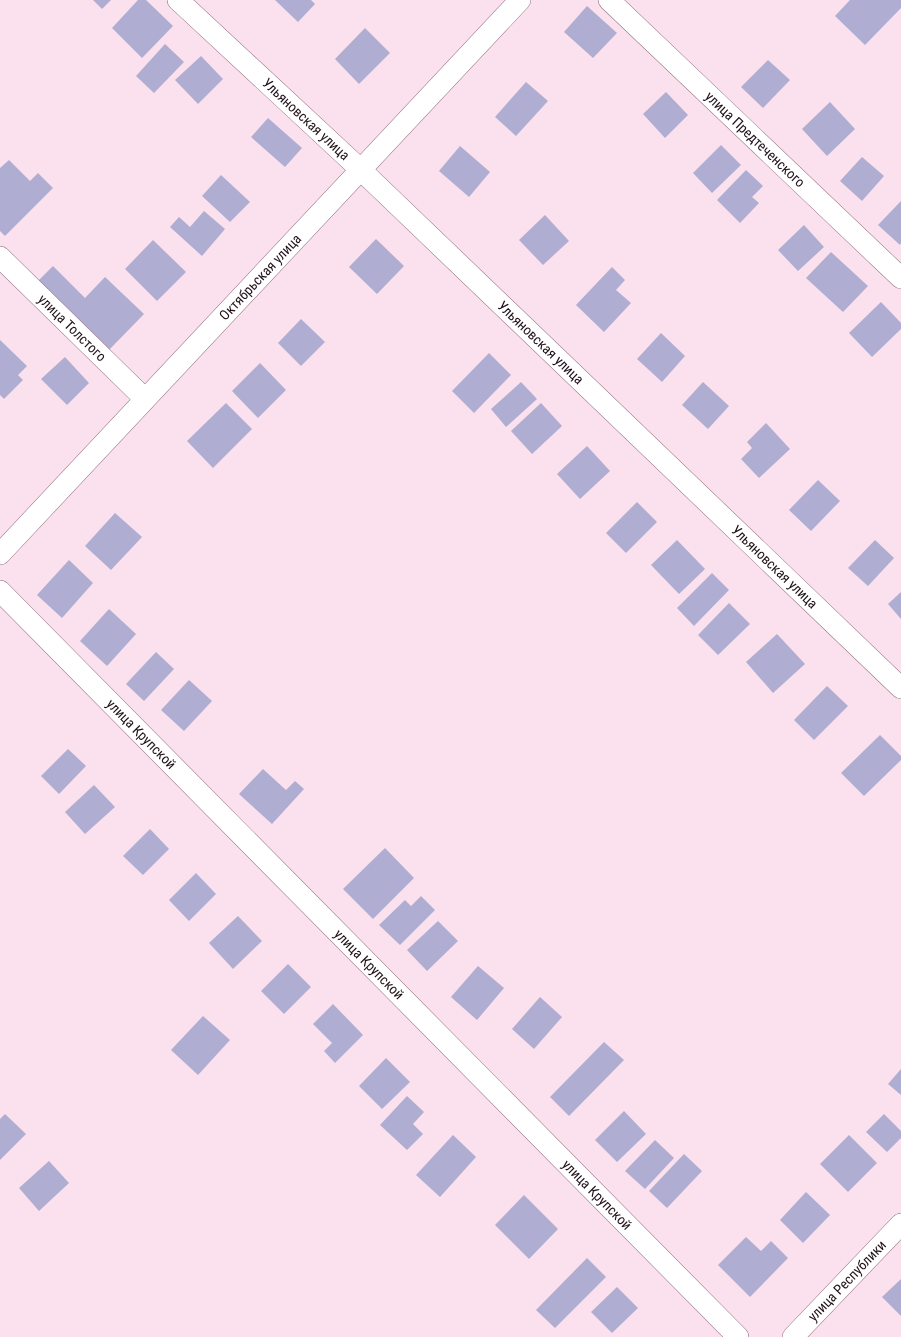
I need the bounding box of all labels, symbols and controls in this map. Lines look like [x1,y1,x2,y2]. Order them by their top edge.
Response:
street label: Ульяновская улица [259,75,353,163]
street label: улица Предтеченского [702,88,808,190]
street label: Октябрьская улица [216,231,304,323]
street label: улица Толстого [35,291,110,364]
street label: Ульяновская улица [495,298,587,387]
street label: Ульяновская улица [728,522,821,612]
street label: улица Крупской [103,696,179,772]
street label: улица Крупской [331,926,407,1003]
street label: улица Крупской [559,1156,635,1233]
street label: улица Республики [805,1237,889,1324]

